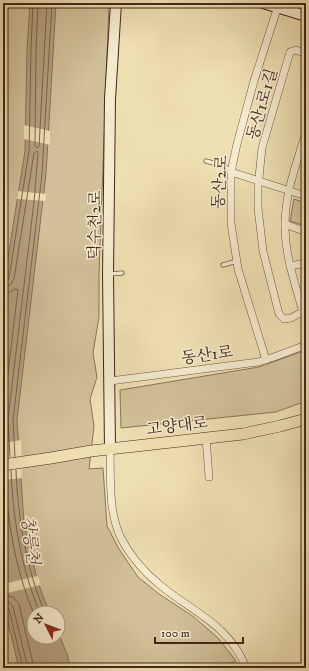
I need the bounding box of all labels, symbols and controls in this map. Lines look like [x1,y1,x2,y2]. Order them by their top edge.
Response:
street label: 동산1로1길 [242,66,282,142]
street label: 동산2로 [208,154,232,210]
street label: 덕수천2로 [84,189,106,260]
street label: 동산1로 [180,341,235,369]
street label: 고양대로 [145,412,210,440]
water label: 창릉천 [16,514,44,567]
north arrow [26,605,66,645]
text: N [31,611,48,627]
scale bar [155,619,243,645]
text: 100 m [161,626,190,641]

